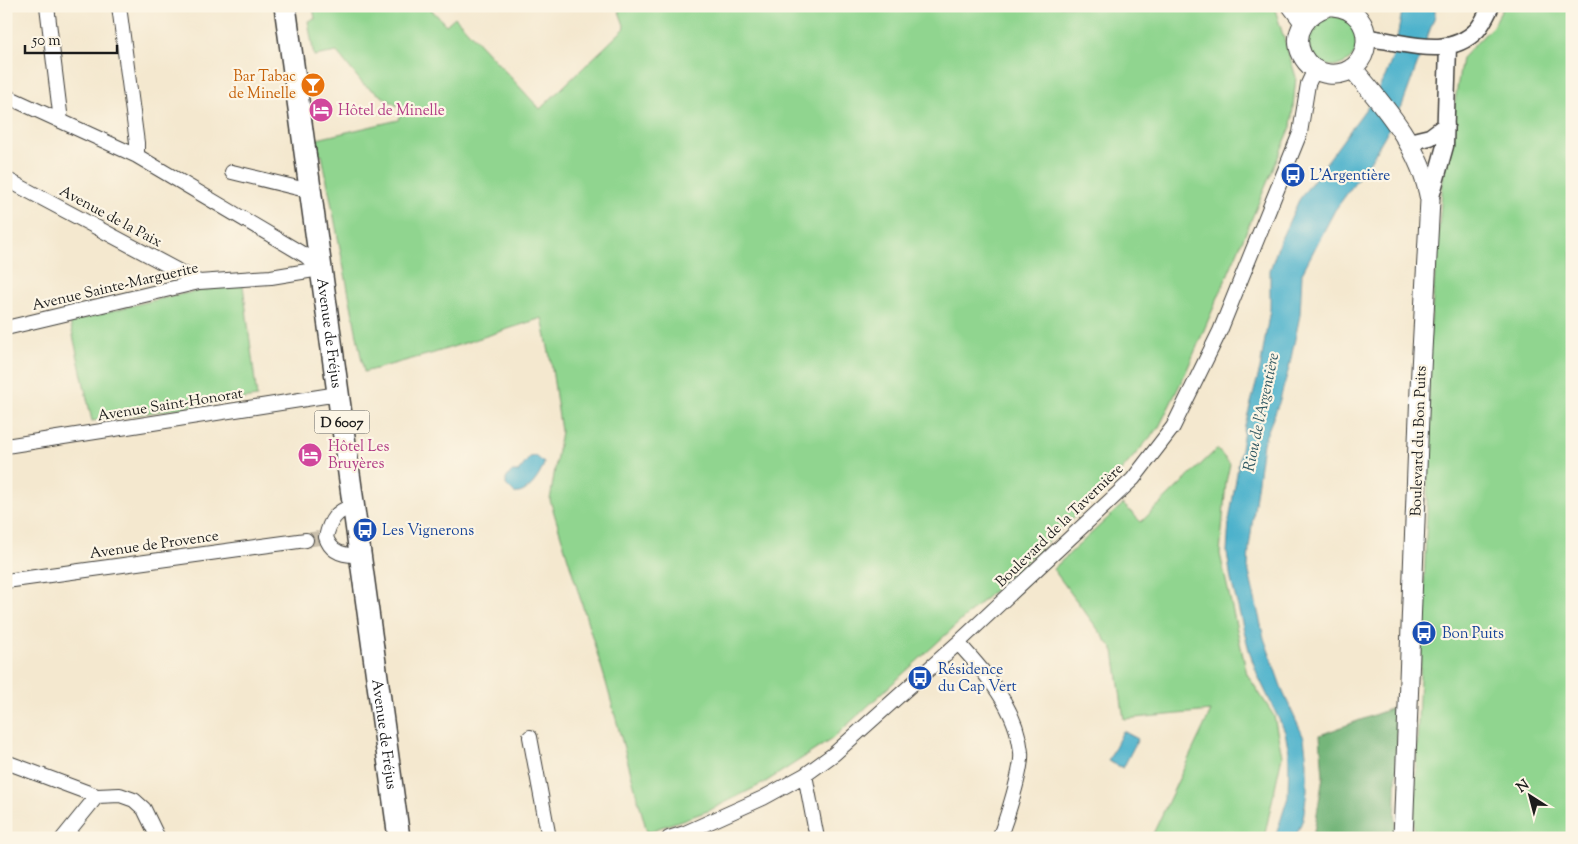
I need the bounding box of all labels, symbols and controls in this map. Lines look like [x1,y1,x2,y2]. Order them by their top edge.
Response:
scale bar [25,22,118,54]
text: 50 m [31,31,61,52]
place label: Bar Tabac de Minelle [229,67,296,105]
bar icon: Bar Tabac de Minelle [300,72,326,98]
hotel icon: Hôtel de Minelle [308,97,334,123]
place label: Hôtel de Minelle [338,101,445,122]
bus stop icon: L'Argentière [1280,162,1306,188]
place label: L'Argentière [1310,166,1390,187]
street label: Avenue de la Paix [55,181,165,253]
street label: Avenue Sainte-Marguerite [30,258,201,317]
street label: Avenue de Fréjus [310,277,346,390]
water label: Riou de l'Argentière [1239,351,1286,474]
street label: Boulevard du Bon Puits [1406,365,1433,517]
street label: Avenue Saint-Honorat [96,384,244,427]
road number: D 6007 [314,411,370,434]
place label: Hôtel Les Bruyères [328,437,389,475]
hotel icon: Hôtel Les Bruyères [297,442,323,468]
street label: Boulevard de la Tavernière [991,459,1129,593]
bus stop icon: Les Vignerons [352,517,378,543]
place label: Les Vignerons [382,521,474,542]
street label: Avenue de Provence [88,526,220,565]
bus stop icon: Bon Puits [1411,620,1437,646]
place label: Bon Puits [1442,624,1504,645]
place label: Résidence du Cap Vert [938,660,1017,698]
bus stop icon: Résidence du Cap Vert [907,665,933,691]
street label: Avenue de Fréjus [365,678,401,791]
north arrow [1506,772,1556,822]
text: N [1513,776,1534,798]

